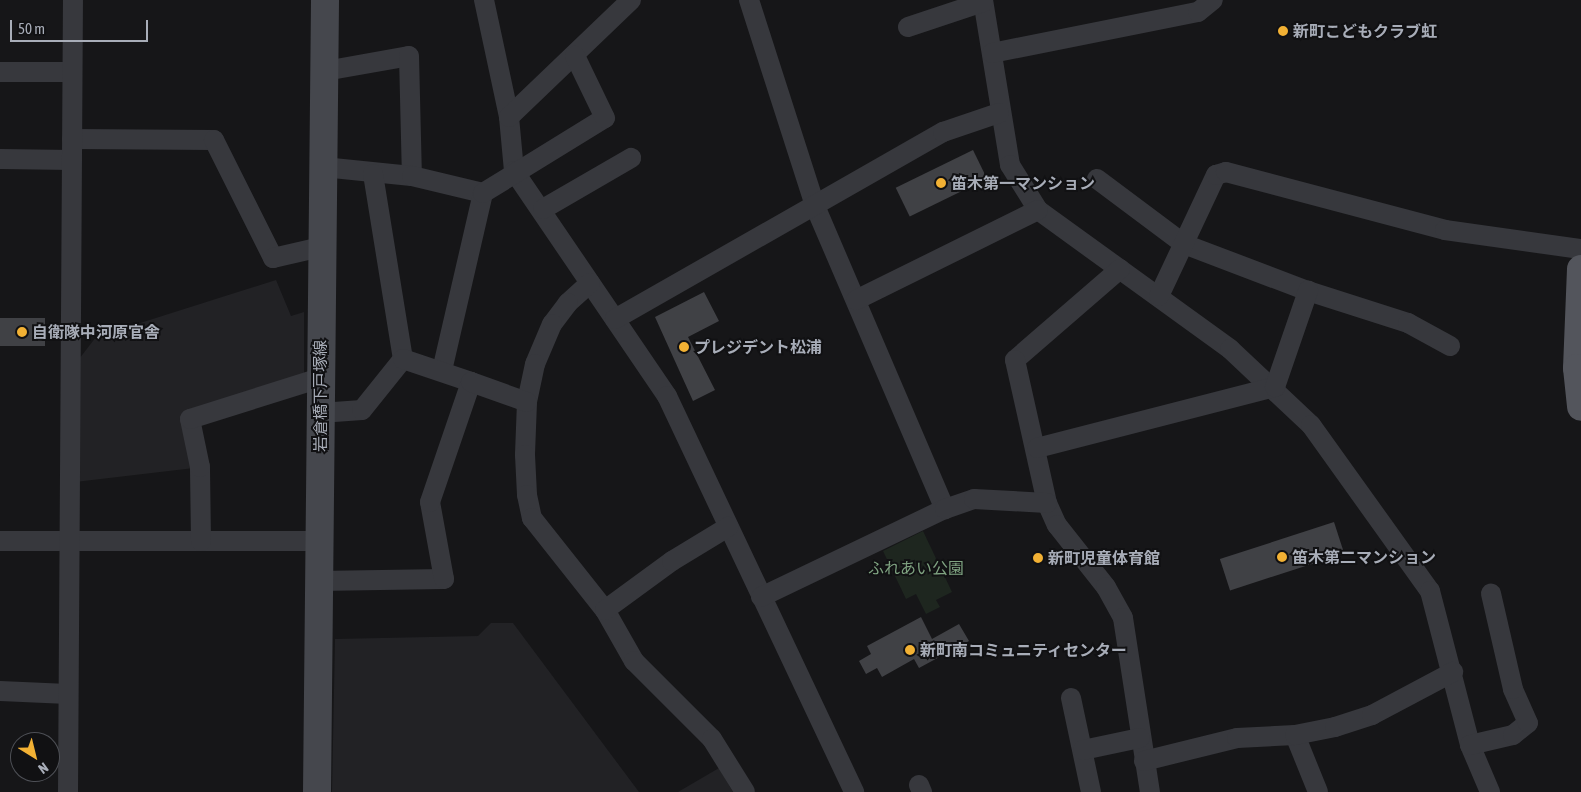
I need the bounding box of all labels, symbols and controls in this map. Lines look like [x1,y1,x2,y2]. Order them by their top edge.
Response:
scale bar [12,10,150,42]
text: 50 m [18,20,45,37]
place label: 新町こどもクラブ虹 [1293,21,1437,41]
marker: 新町こどもクラブ虹 [1277,25,1289,37]
place label: 笛木第一マンション [951,173,1095,193]
marker: 笛木第一マンション [935,177,947,189]
place label: 自衛隊中河原官舎 [32,322,160,342]
marker: 自衛隊中河原官舎 [16,326,28,338]
place label: プレジデント松浦 [694,337,822,357]
street label: 岩倉橋下戸塚線 [310,340,330,452]
marker: プレジデント松浦 [678,341,690,353]
place label: 笛木第二マンション [1292,547,1436,567]
place label: 新町児童体育館 [1048,548,1160,568]
marker: 笛木第二マンション [1276,551,1288,563]
marker: 新町児童体育館 [1032,552,1044,564]
park label: ふれあい公園 [868,558,964,578]
place label: 新町南コミュニティセンター [920,640,1128,660]
marker: 新町南コミュニティセンター [904,644,916,656]
north arrow [10,732,60,782]
text: N [35,759,51,777]

